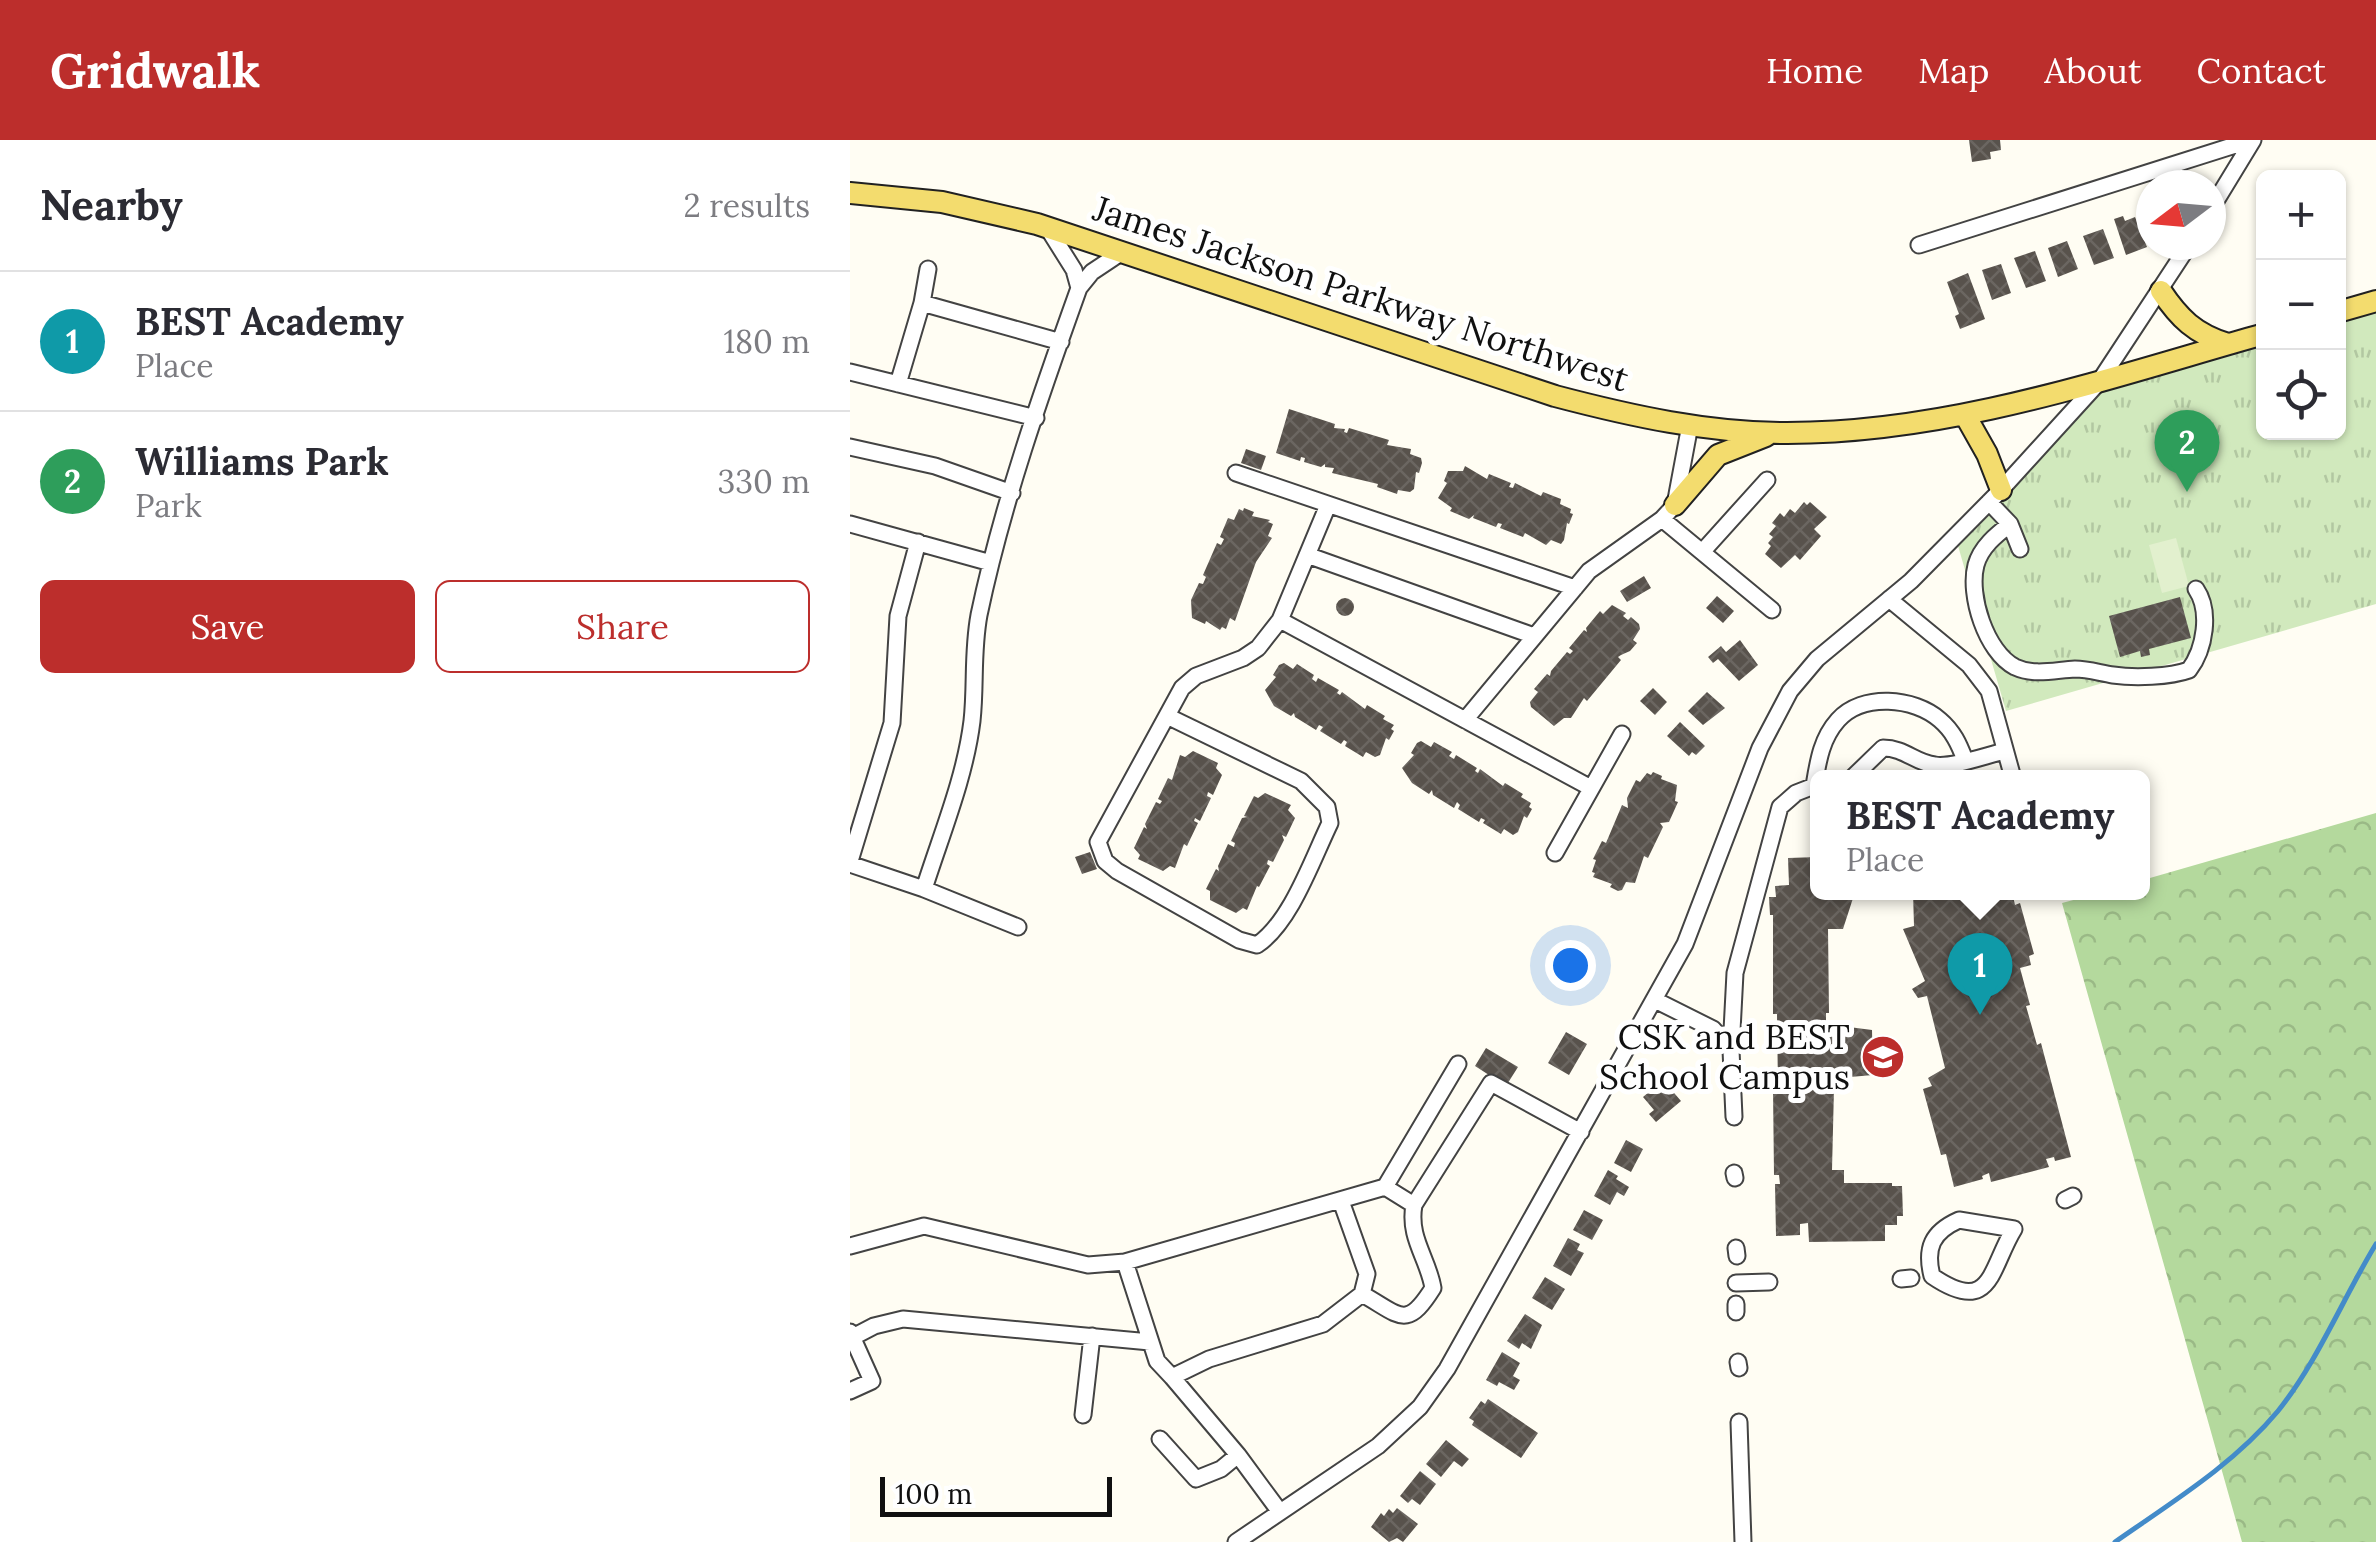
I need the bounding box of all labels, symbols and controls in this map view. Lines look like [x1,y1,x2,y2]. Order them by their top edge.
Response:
text: Gridwalk [50,40,260,101]
text: Home [1766,48,1863,93]
text: Map [1918,48,1989,93]
text: About [2044,48,2142,93]
text: Contact [2197,48,2326,93]
north arrow [2136,170,2226,260]
map controls [2256,170,2346,440]
button: + [2256,170,2346,260]
text: Nearby [40,178,183,232]
text: 2 results [684,185,810,226]
street label: James Jackson Parkway Northwest [1087,185,1635,402]
button: − [2256,260,2346,350]
text: BEST Academy [135,297,404,345]
text: 1 [66,321,79,362]
text: 180 m [723,321,810,362]
text: Place [135,345,214,386]
button: locate [2256,350,2346,440]
pin: 2 [2154,410,2220,492]
text: Williams Park [135,437,389,485]
text: 2 [64,461,81,502]
text: 330 m [717,461,810,502]
text: Park [135,485,202,526]
button: Save [40,580,415,673]
button: Share [435,580,810,673]
popup [1810,770,2150,900]
text: BEST Academy [1846,791,2114,839]
text: Place [1846,839,1924,880]
pin: 1 [1948,932,2012,1015]
your location [1545,940,1596,991]
place label: CSK and BEST School Campus [1599,1014,1850,1099]
school or university icon: CSK and BEST School Campus [1860,1034,1906,1080]
scale bar [880,1472,1112,1516]
text: 100 m [895,1476,972,1512]

